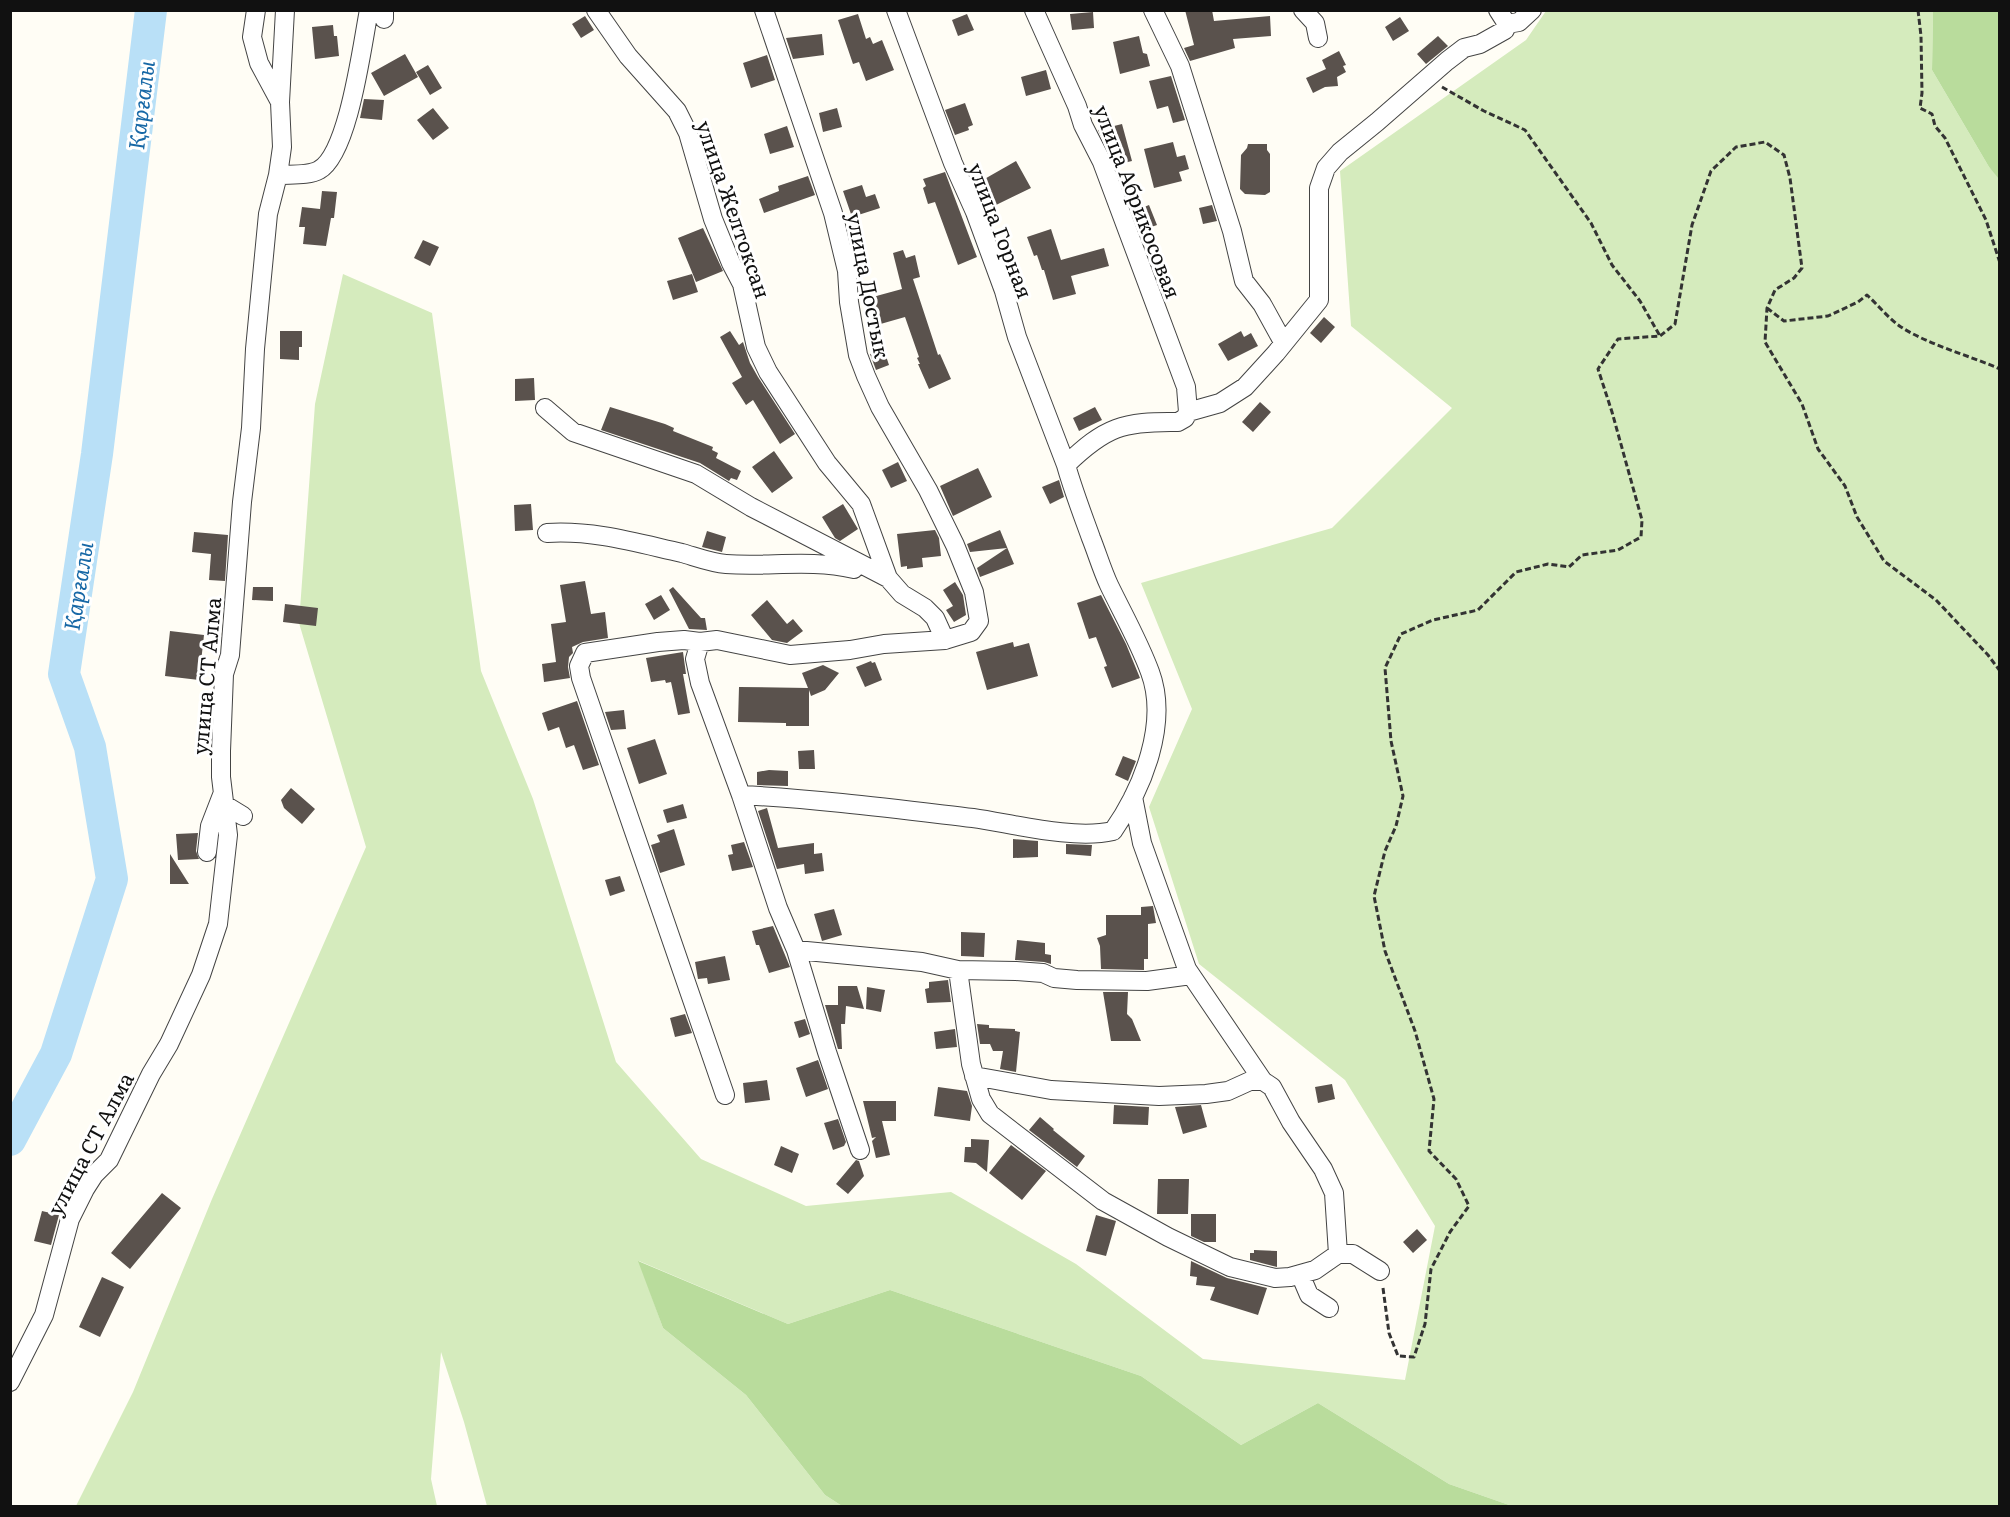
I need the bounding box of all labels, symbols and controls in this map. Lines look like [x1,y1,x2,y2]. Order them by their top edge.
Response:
water label: Қарғалы [118,58,162,152]
street label: улица Абрикосовая [1088,100,1190,302]
street label: улица Желтоксан [690,116,780,302]
street label: улица Горная [962,158,1042,302]
street label: улица Достык [841,209,899,361]
water label: Қарғалы [54,539,100,633]
street label: улица СТ Алма [183,595,227,756]
street label: улица СТ Алма [38,1065,140,1220]

